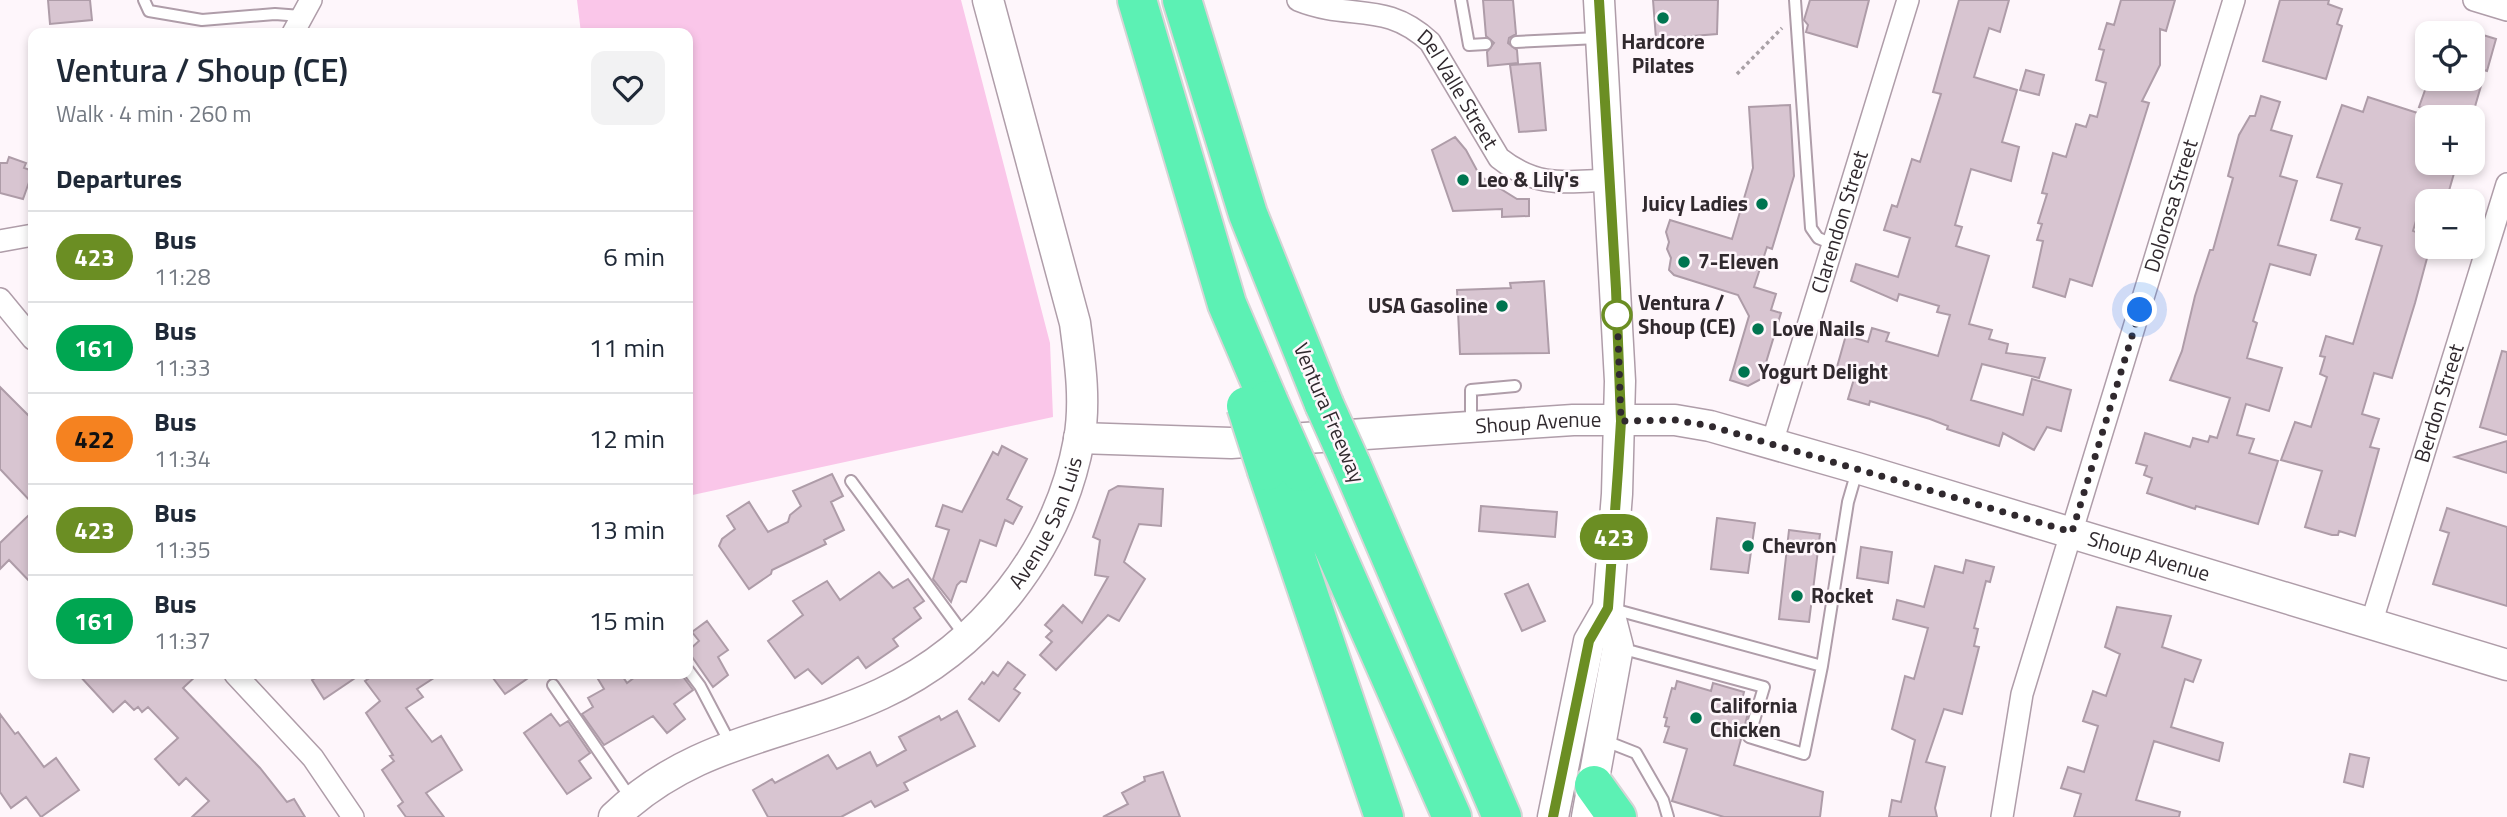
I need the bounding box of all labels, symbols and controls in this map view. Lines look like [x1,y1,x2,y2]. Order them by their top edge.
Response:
marker: Hardcore Pilates [1655,10,1671,26]
street label: Del Valle Street [1411,21,1507,155]
map controls [2415,21,2485,259]
button: locate [2415,21,2485,91]
place label: Hardcore Pilates [1621,25,1705,81]
text: Ventura / Shoup (CE) [56,45,348,95]
button: heart [591,51,665,125]
text: Walk · 4 min · 260 m [56,96,252,131]
button: + [2415,105,2485,175]
street label: Dolorosa Street [2135,134,2206,276]
street label: Clarendon Street [1802,146,1876,297]
text: Departures [56,159,182,198]
place label: Leo & Lily's [1477,163,1579,195]
marker: Leo & Lily's [1455,172,1471,188]
place label: Juicy Ladies [1642,187,1748,219]
button: − [2415,189,2485,259]
marker: Juicy Ladies [1754,196,1770,212]
text: Bus [154,220,196,259]
text: 6 min [603,237,665,276]
text: 423 [74,239,115,275]
place label: 7-Eleven [1698,245,1779,277]
marker: 7-Eleven [1676,254,1692,270]
text: 11:28 [154,259,211,294]
place label: Ventura / Shoup (CE) [1638,286,1736,342]
place label: USA Gasoline [1368,289,1488,321]
your location [2122,292,2157,327]
marker: USA Gasoline [1494,298,1510,314]
marker: Ventura / Shoup (CE) [1602,300,1632,330]
text: Bus [154,311,196,350]
place label: Love Nails [1772,312,1865,344]
marker: Love Nails [1750,321,1766,337]
text: 11 min [589,328,665,367]
text: 161 [74,330,115,366]
street label: Ventura Freeway [1286,338,1374,488]
street label: Berdon Street [2405,339,2472,466]
text: 11:33 [154,350,211,385]
place label: Yogurt Delight [1758,355,1888,387]
marker: Yogurt Delight [1736,364,1752,380]
text: Bus [154,402,196,441]
street label: Shoup Avenue [1474,403,1601,442]
text: 12 min [589,419,665,458]
text: 422 [74,421,115,457]
text: 11:34 [154,441,211,476]
street label: Avenue San Luis [1000,453,1090,595]
text: Bus [154,493,196,532]
text: 13 min [589,510,665,549]
text: 423 [74,512,115,548]
line badge: 423 [1574,514,1654,560]
text: 423 [1594,519,1634,555]
street label: Shoup Avenue [2084,522,2214,589]
place label: Chevron [1762,529,1837,561]
text: 11:35 [154,532,211,567]
marker: Chevron [1740,538,1756,554]
place label: Rocket [1811,579,1874,611]
text: Bus [154,584,196,623]
marker: Rocket [1789,588,1805,604]
text: 15 min [589,601,665,640]
text: 161 [74,603,115,639]
text: 11:37 [154,623,211,658]
place label: California Chicken [1710,689,1798,745]
marker: California Chicken [1688,710,1704,726]

